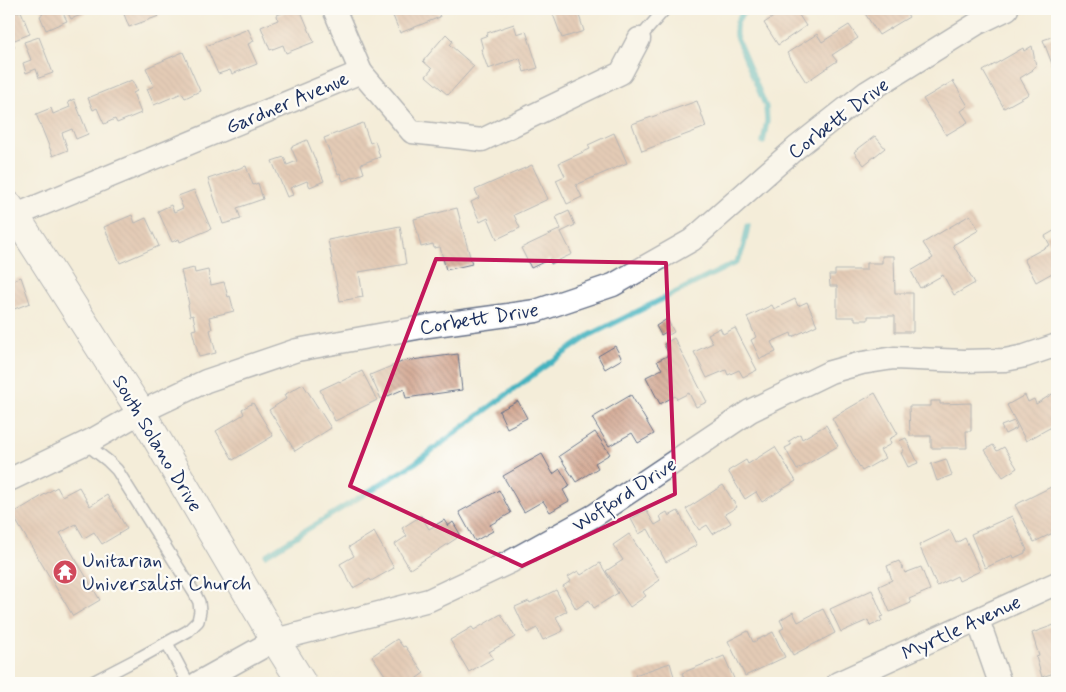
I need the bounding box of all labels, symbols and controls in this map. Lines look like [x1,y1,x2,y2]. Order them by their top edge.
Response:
street label: Gardner Avenue [222,65,353,141]
street label: Corbett Drive [783,72,895,166]
street label: Corbett Drive [418,297,541,342]
street label: South Solano Drive [105,370,208,517]
street label: Wofford Drive [567,451,683,541]
place label: Unitarian Universalist Church [82,548,251,598]
temple icon: Unitarian Universalist Church [52,559,78,585]
street label: Myrtle Avenue [898,589,1026,668]

